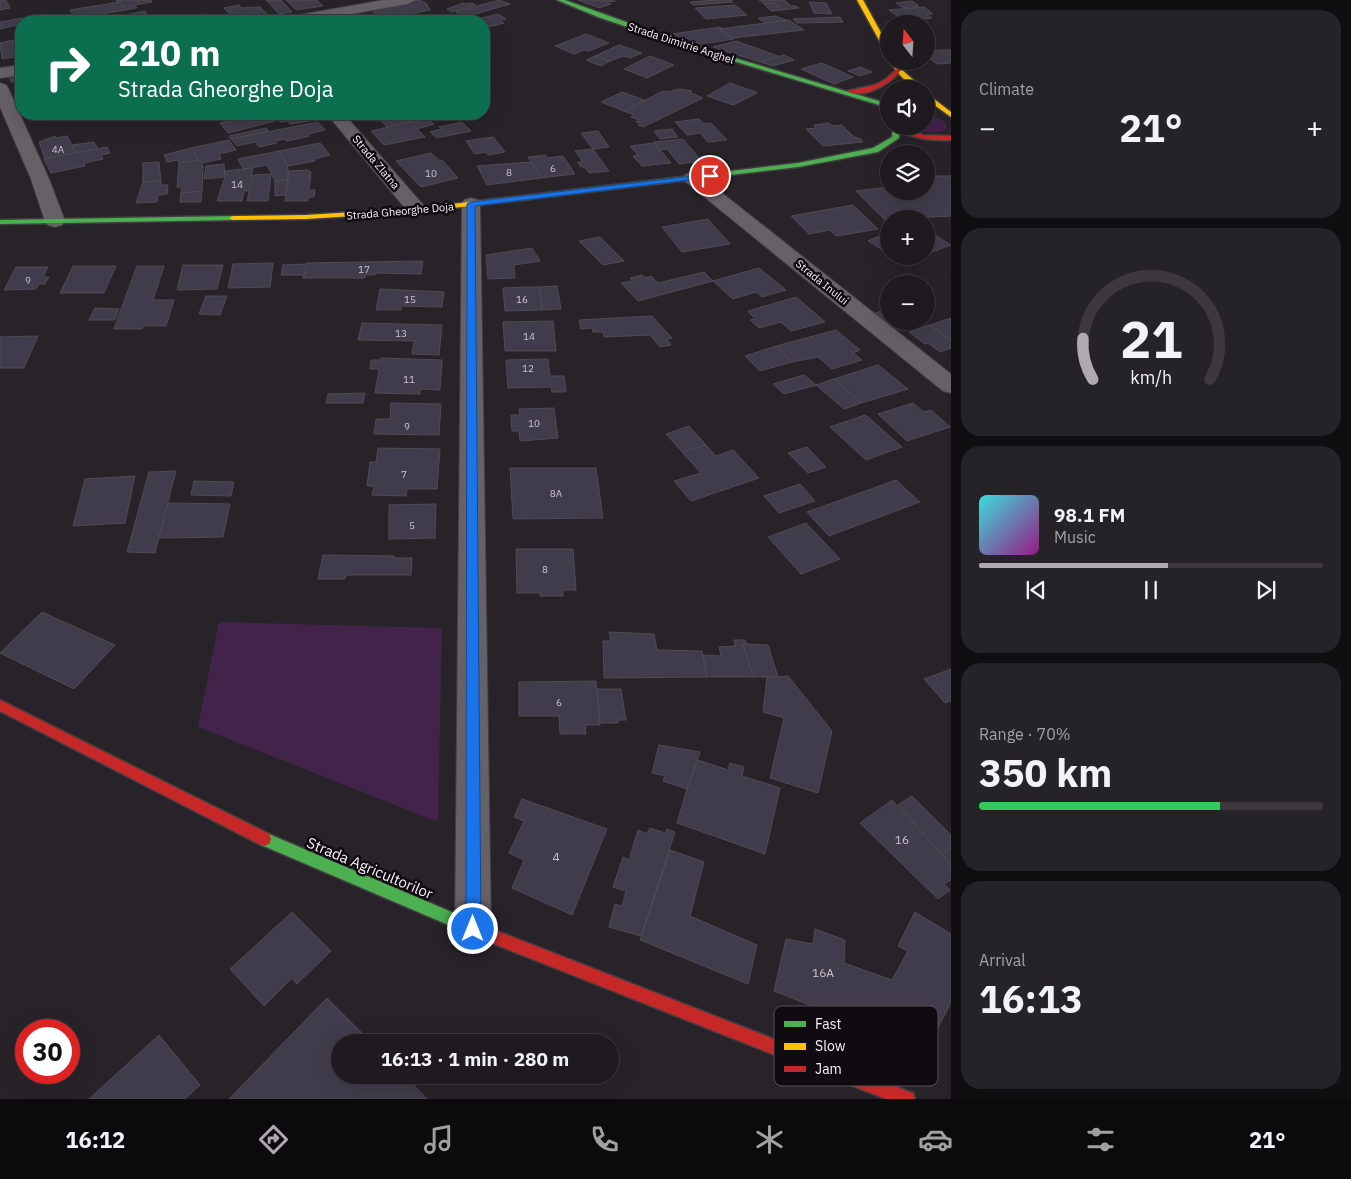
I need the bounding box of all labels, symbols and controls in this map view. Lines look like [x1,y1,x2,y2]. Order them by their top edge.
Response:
north arrow [880,15,935,70]
map controls [880,15,935,330]
street label: Strada Dimitrie Anghel [626,19,736,67]
text: 210 m [118,30,221,76]
icon: right [35,35,100,100]
text: Strada Gheorghe Doja [118,74,333,103]
text: Climate [979,79,1034,99]
button: sound [880,80,935,135]
text: 21° [1119,103,1183,152]
text: − [979,109,996,146]
text: + [1306,109,1323,146]
street label: Strada Zlatna [349,132,403,192]
house number: 4A [52,143,65,156]
button: layers [880,145,935,200]
pin [689,155,731,197]
house number: 6 [550,162,556,175]
icon: arrive [696,162,724,190]
house number: 8 [506,166,512,179]
house number: 10 [425,167,437,180]
house number: 14 [231,178,243,191]
street label: Strada Gheorghe Doja [346,199,454,223]
button: + [880,210,935,265]
street label: Strada Inului [793,256,851,308]
house number: 17 [358,263,370,276]
house number: 9 [25,274,31,287]
button: − [880,275,935,330]
house number: 15 [404,293,416,306]
house number: 16 [516,293,528,306]
text: 21 [1120,305,1182,372]
house number: 13 [395,327,407,340]
house number: 14 [523,330,535,343]
house number: 12 [522,362,534,375]
text: km/h [1130,366,1172,389]
house number: 11 [403,373,415,386]
house number: 10 [528,417,540,430]
house number: 9 [404,420,410,433]
house number: 7 [401,468,407,481]
house number: 8A [550,487,563,500]
text: 98.1 FM [1054,503,1125,527]
house number: 5 [409,519,415,532]
text: Music [1054,527,1096,547]
house number: 8 [542,563,548,576]
icon: previous [1022,576,1050,604]
icon: pause [1137,576,1165,604]
icon: next [1252,576,1280,604]
house number: 6 [556,696,562,709]
text: Range · 70% [979,724,1071,744]
text: 350 km [979,748,1112,797]
house number: 16 [895,832,909,847]
street label: Strada Agricultorilor [304,833,436,903]
house number: 4 [552,849,560,864]
position arrow [446,902,498,954]
text: Arrival [979,950,1026,970]
house number: 16A [812,965,834,980]
text: 16:13 [979,974,1083,1023]
legend [774,1006,938,1086]
text: Fast [815,1015,841,1033]
speed limit sign: 30 [15,1019,80,1084]
text: Slow [815,1037,846,1055]
text: 16:13 · 1 min · 280 m [381,1047,569,1071]
text: Jam [815,1060,842,1078]
icon: directions [256,1122,291,1157]
icon: music [421,1122,456,1157]
icon: phone [587,1122,622,1157]
icon: climate [752,1122,787,1157]
icon: car [918,1122,953,1157]
icon: filters [1083,1122,1118,1157]
text: 16:12 [65,1125,125,1154]
text: 21° [1249,1125,1286,1154]

